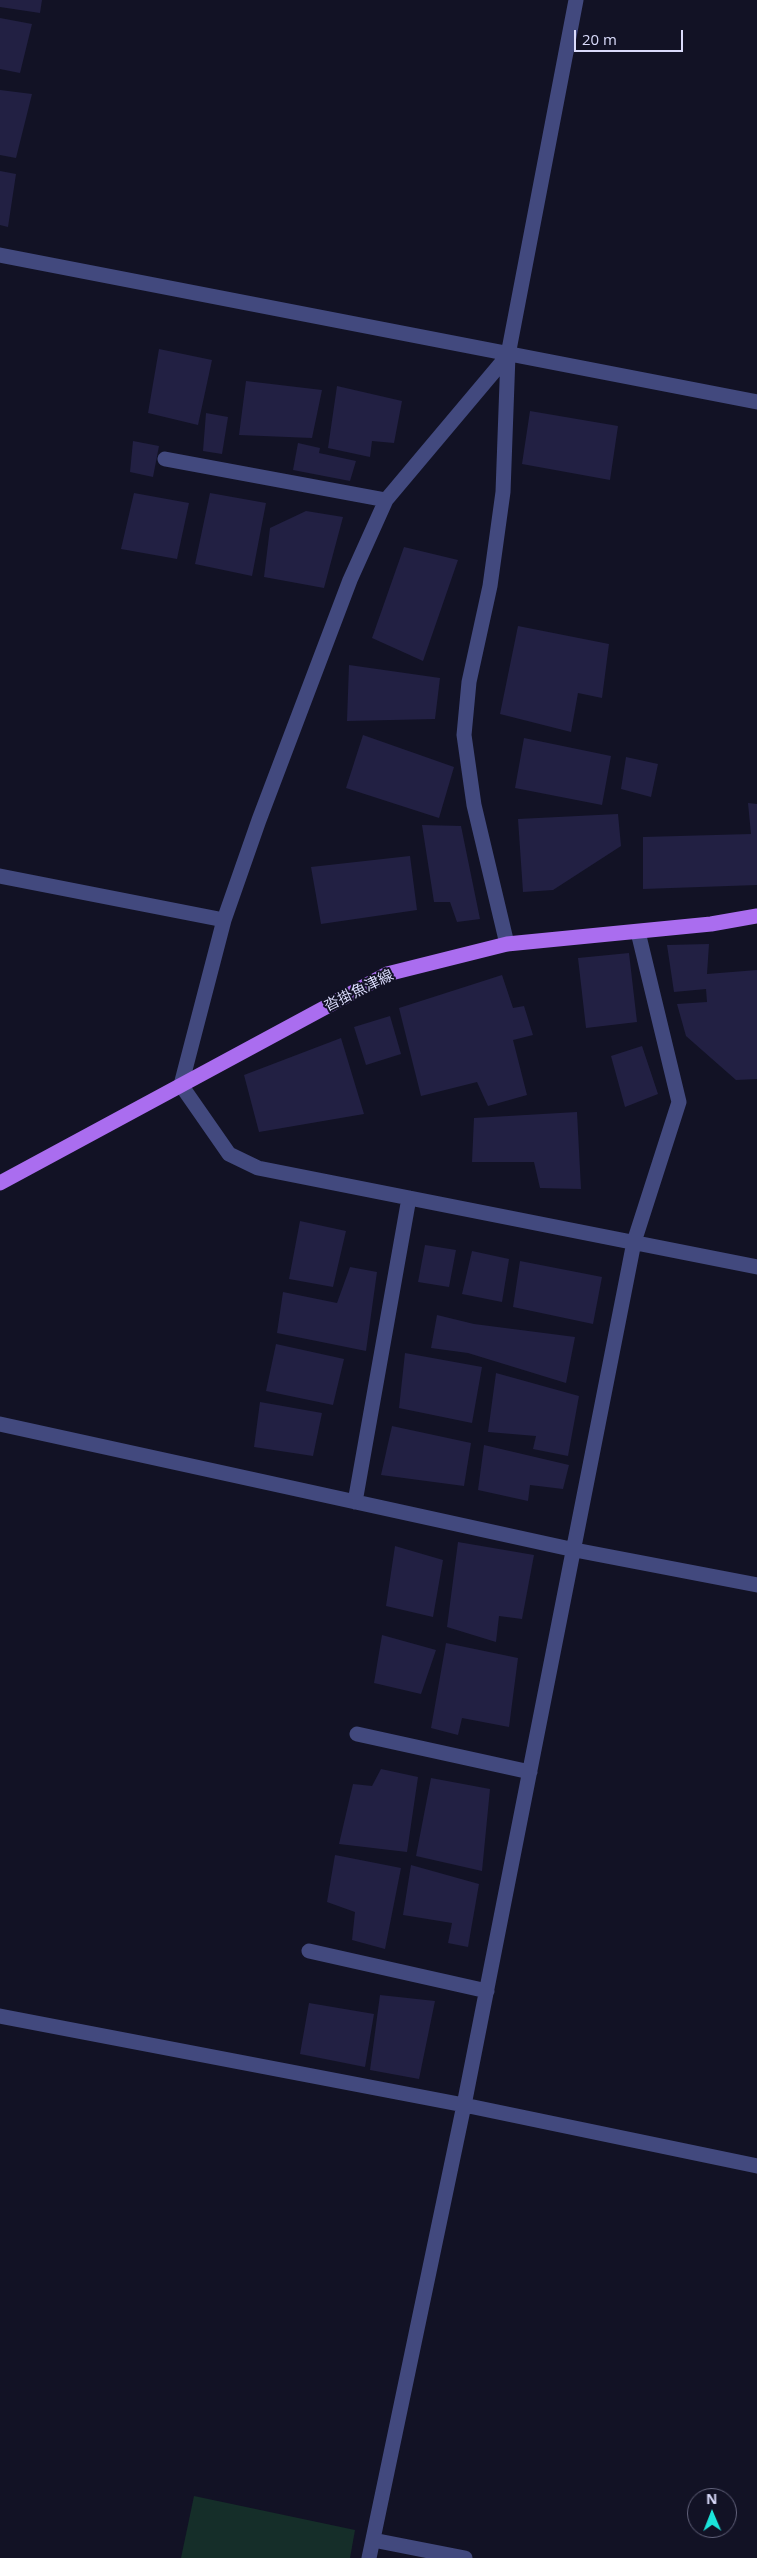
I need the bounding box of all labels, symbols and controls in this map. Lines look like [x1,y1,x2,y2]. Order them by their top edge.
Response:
scale bar [577,20,686,52]
text: 20 m [582,29,617,49]
street label: 沓掛魚津線 [321,966,397,1016]
north arrow [687,2488,737,2538]
text: N [706,2489,718,2508]

